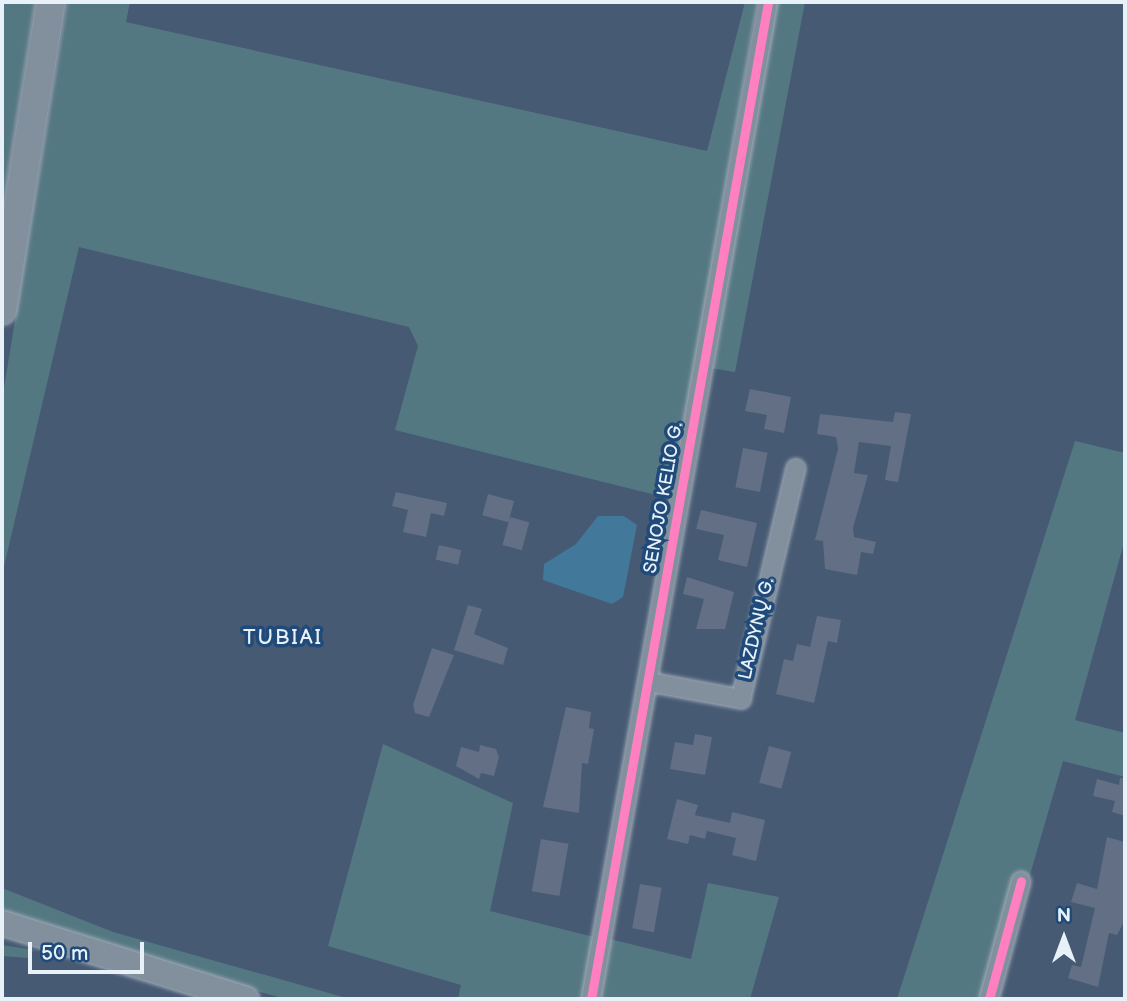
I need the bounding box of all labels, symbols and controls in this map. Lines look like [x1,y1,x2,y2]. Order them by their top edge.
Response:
street label: SENOJO KELIO G. [640,421,688,575]
street label: LAZDYNŲ G. [735,576,779,682]
district label: TUBIAI [244,625,322,651]
north arrow [1029,903,1099,973]
text: N [1057,905,1071,928]
scale bar [32,928,147,972]
text: 50 m [41,941,88,966]

